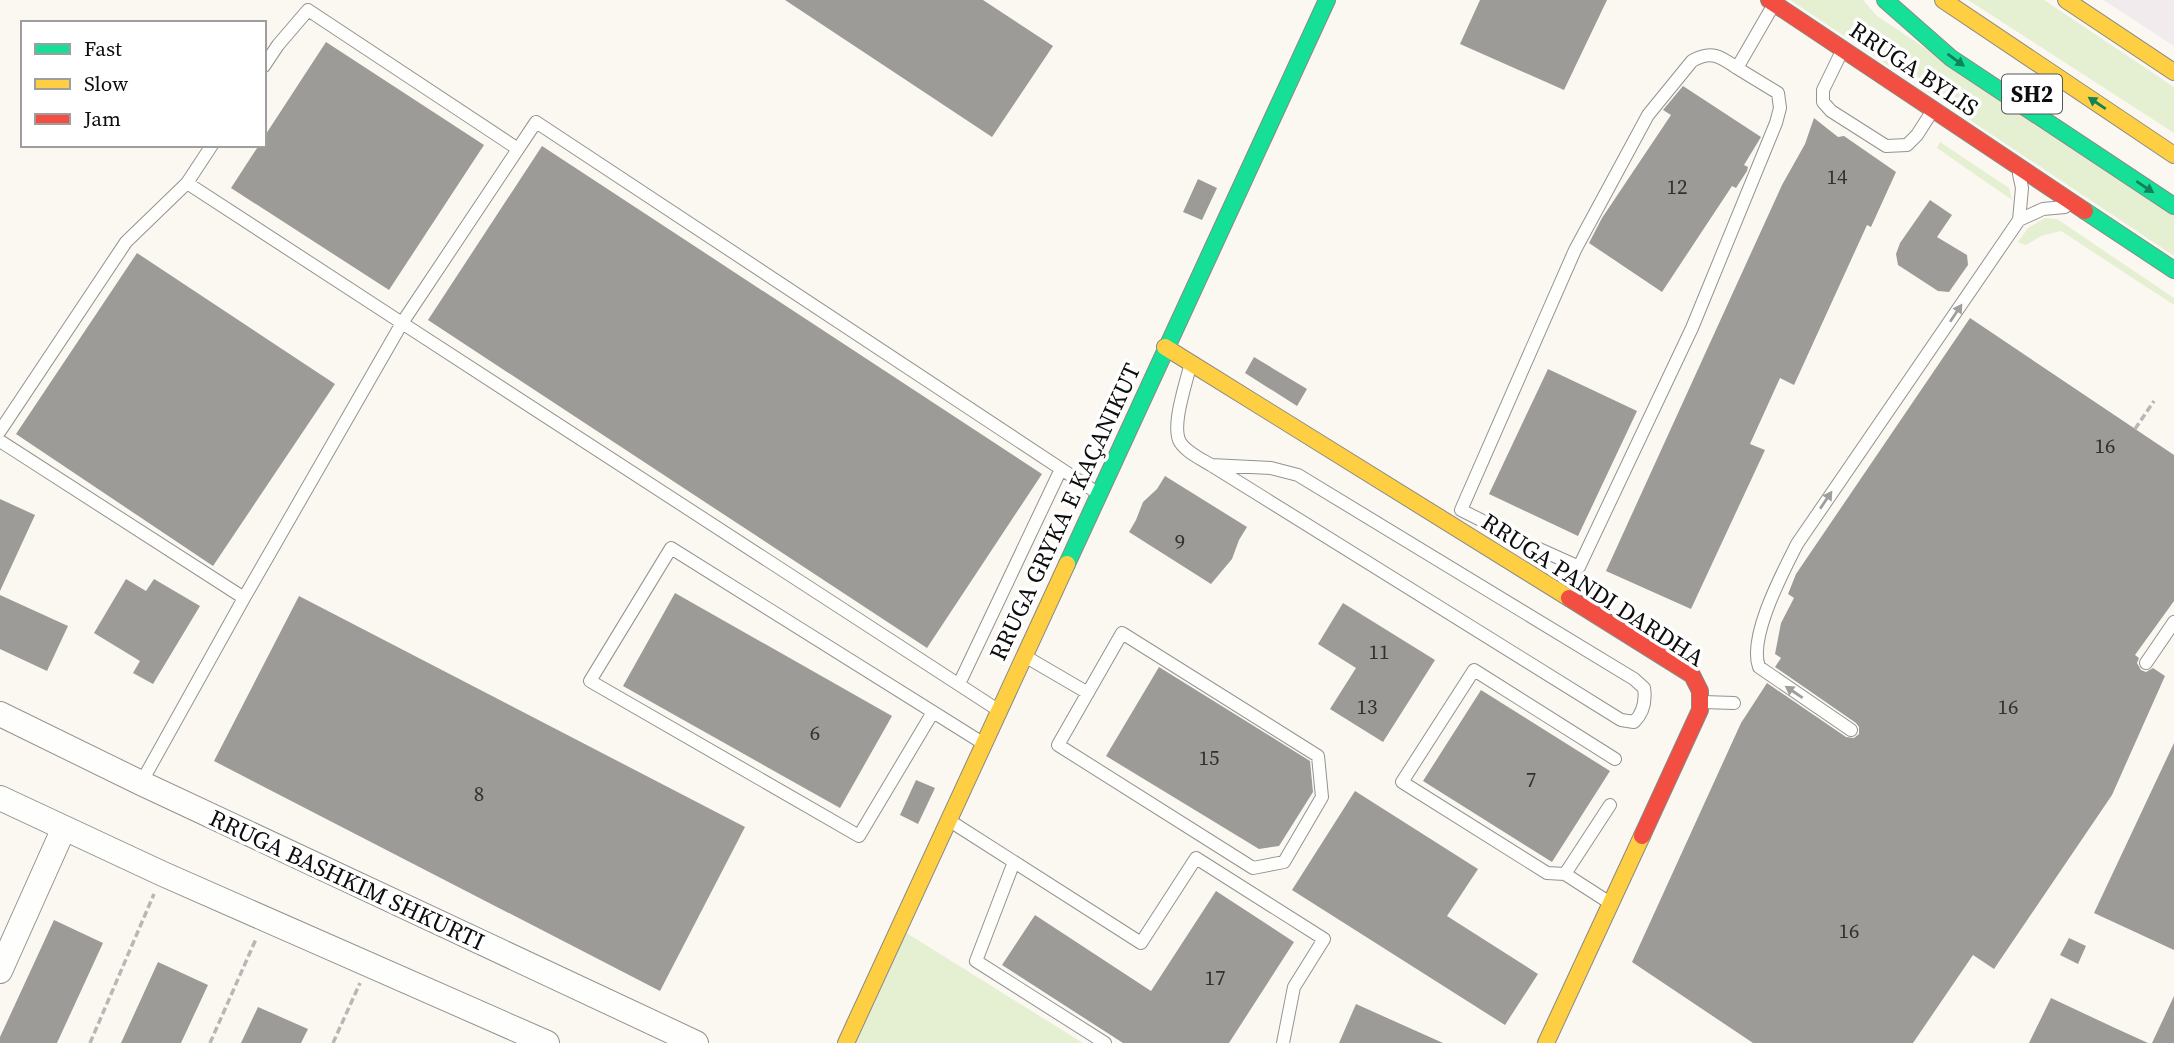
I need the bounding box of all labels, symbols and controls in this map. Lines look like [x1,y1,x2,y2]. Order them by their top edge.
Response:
street label: RRUGA BYLIS [1843,13,1985,124]
legend [21,21,266,147]
text: Fast [84,34,122,63]
one-way arrow [1947,53,1965,67]
text: Slow [84,69,128,98]
road number: SH2 [2002,74,2062,114]
one-way arrow [2088,96,2106,110]
text: Jam [83,104,121,133]
house number: 14 [1827,162,1848,191]
house number: 12 [1667,172,1688,201]
one-way arrow [2135,180,2155,193]
one-way arrow [1949,304,1963,322]
street label: RRUGA GRYKA E KAÇANIKUT [981,357,1148,666]
house number: 16 [2095,431,2116,460]
one-way arrow [1820,490,1833,510]
street label: RRUGA PANDI DARDHA [1475,505,1711,674]
house number: 9 [1175,527,1185,556]
house number: 11 [1369,637,1390,666]
one-way arrow [1785,685,1803,699]
house number: 13 [1357,692,1378,721]
house number: 16 [1998,692,2019,721]
house number: 6 [810,718,820,747]
house number: 15 [1199,743,1220,772]
house number: 7 [1526,765,1536,794]
house number: 8 [474,779,484,808]
street label: RRUGA BASHKIM SHKURTI [204,801,490,958]
house number: 16 [1839,916,1860,945]
house number: 17 [1205,963,1226,992]

